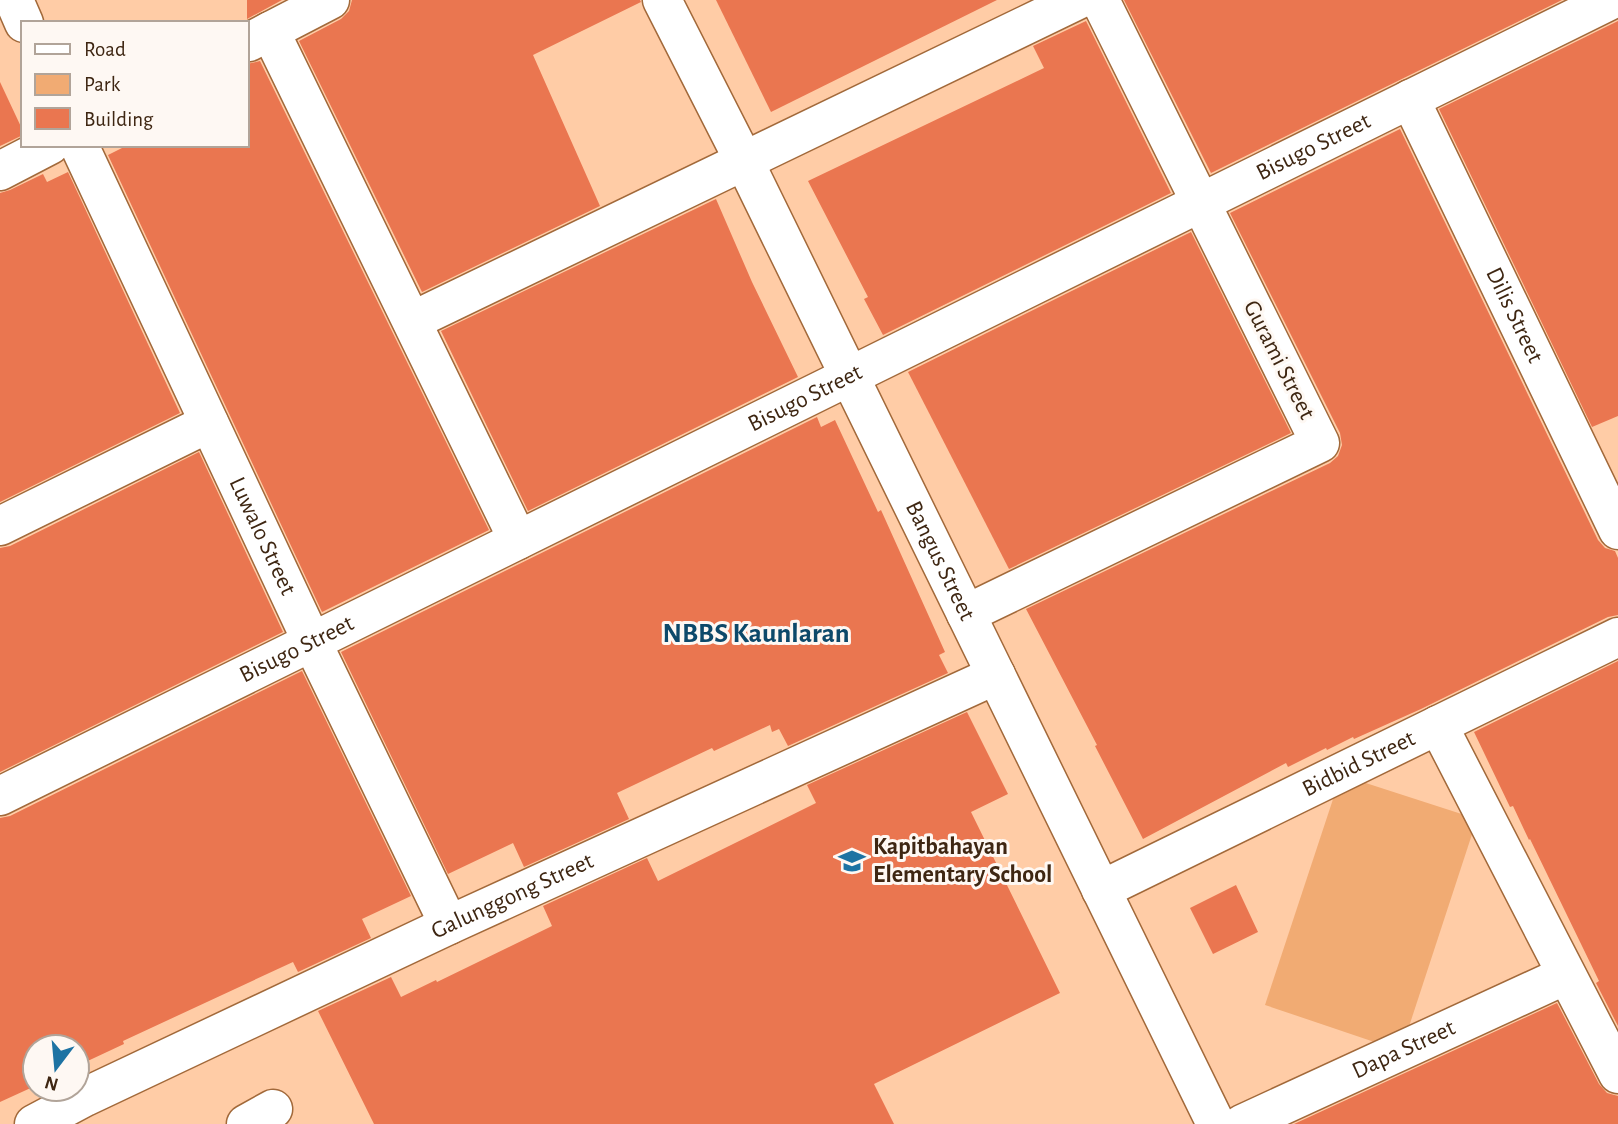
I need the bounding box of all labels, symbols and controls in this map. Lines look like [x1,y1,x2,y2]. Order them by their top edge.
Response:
legend [21,21,248,147]
text: Road [84,39,126,60]
text: Park [84,74,121,95]
text: Building [84,109,154,130]
street label: Bisugo Street [1253,109,1375,185]
street label: Dilis Street [1481,264,1548,367]
street label: Gurami Street [1239,297,1319,424]
street label: Bisugo Street [744,360,866,436]
street label: Luwalo Street [225,474,300,599]
street label: Bangus Street [901,497,979,625]
street label: Bisugo Street [236,611,358,688]
district label: NBBS Kaunlaran [662,620,850,648]
street label: Bidbid Street [1299,726,1419,801]
place label: Kapitbahayan Elementary School [873,835,1052,887]
school or university icon: Kapitbahayan Elementary School [837,846,867,876]
street label: Galunggong Street [428,849,597,943]
street label: Dapa Street [1349,1016,1459,1084]
north arrow [21,1033,91,1103]
text: N [43,1072,61,1094]

